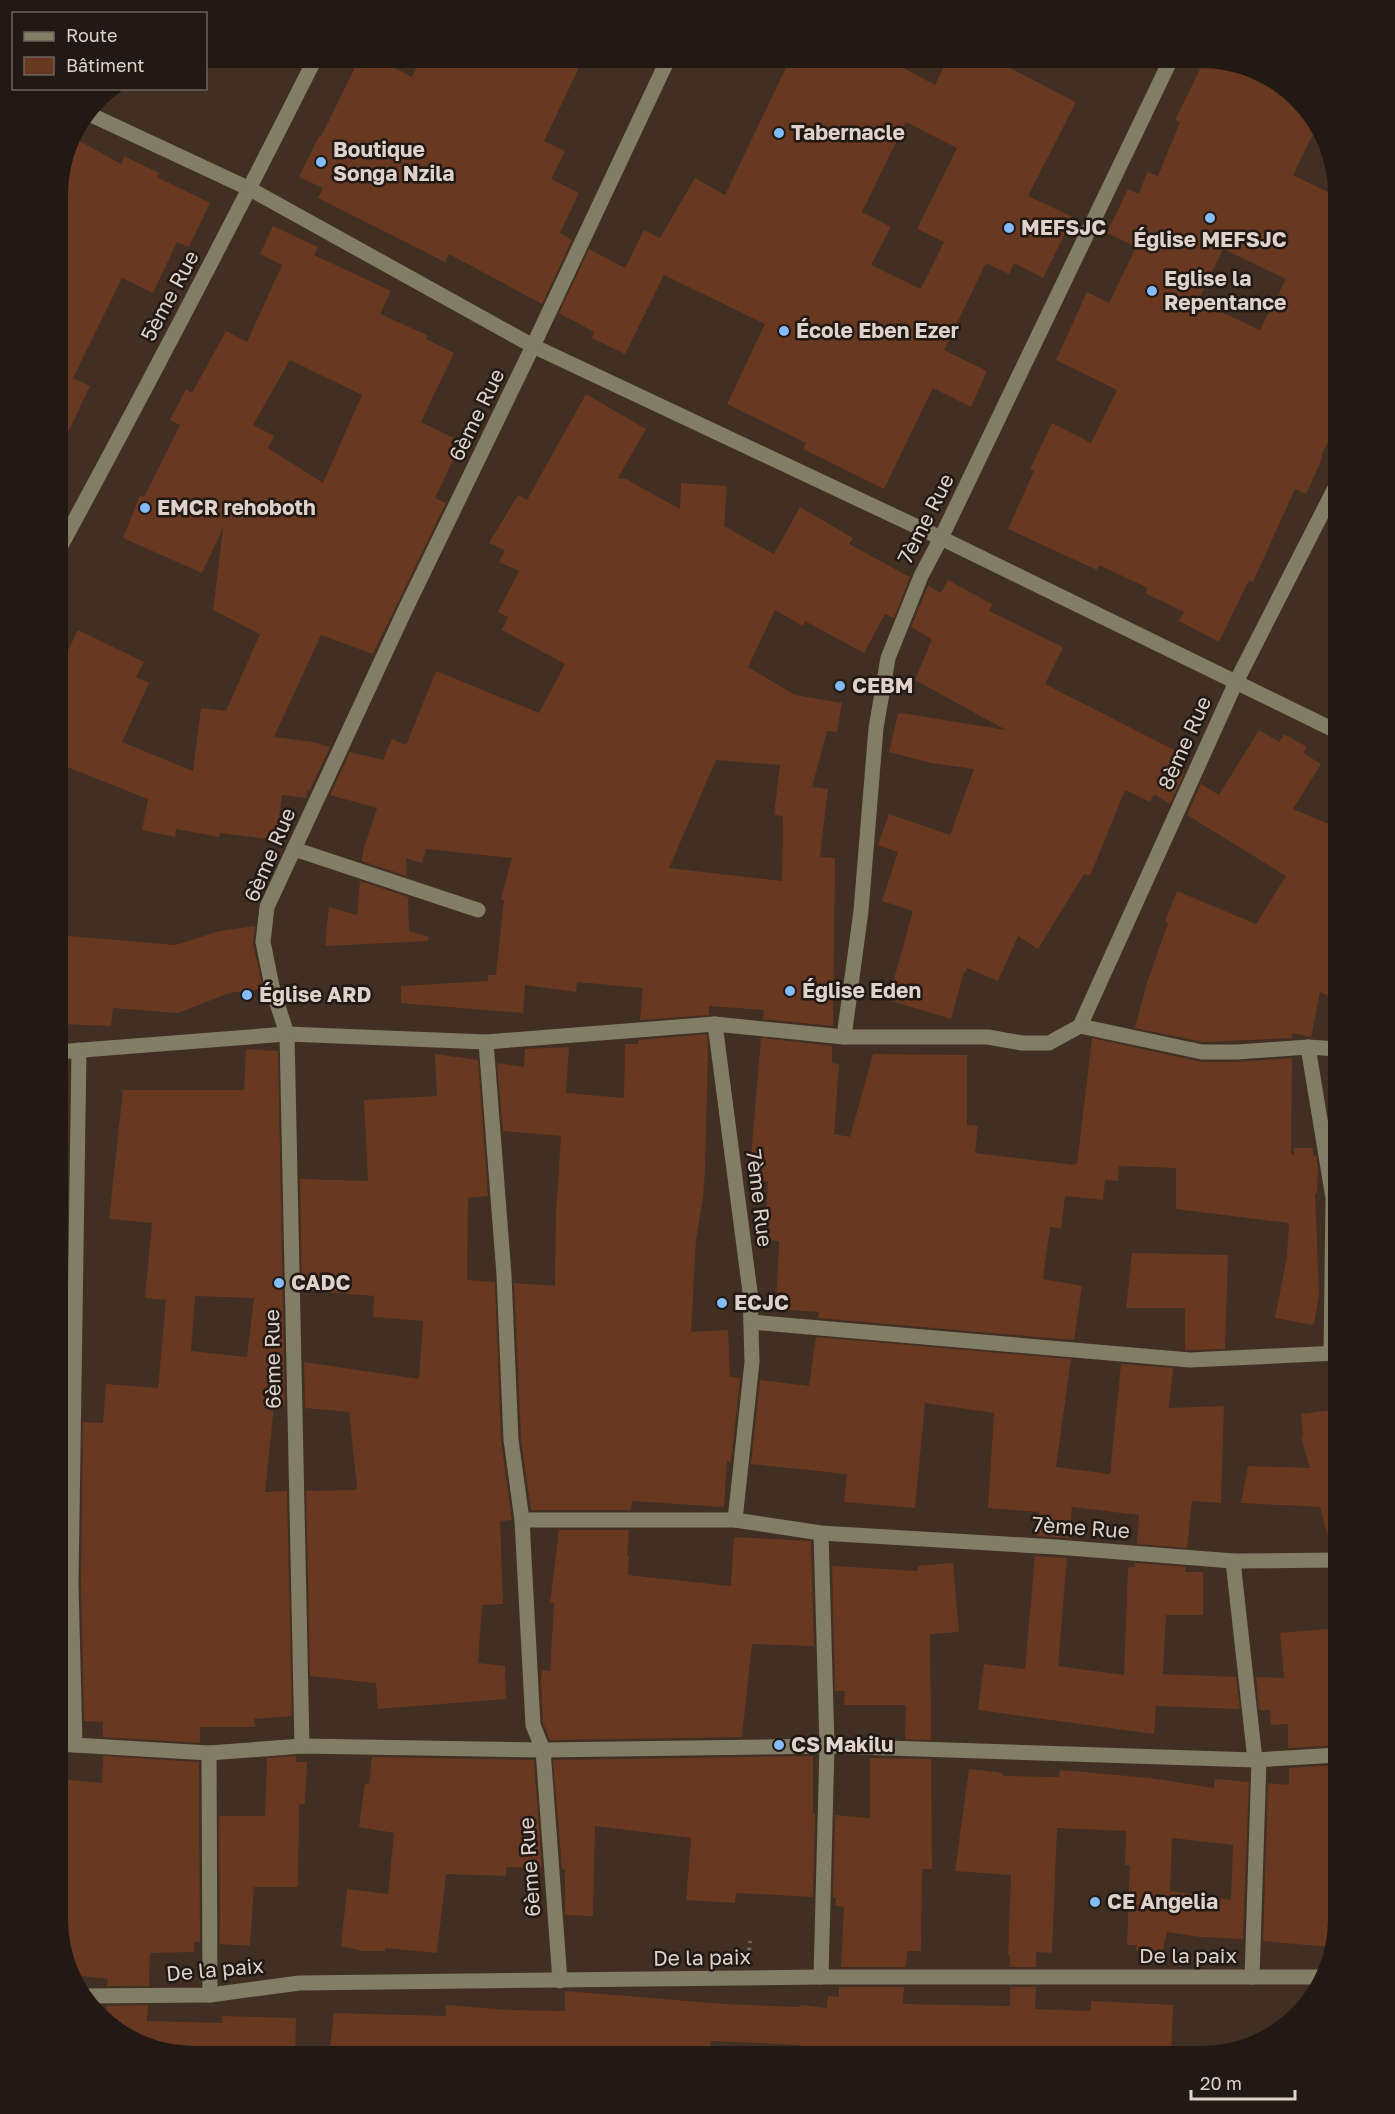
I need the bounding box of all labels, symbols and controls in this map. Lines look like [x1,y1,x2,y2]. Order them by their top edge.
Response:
legend [12,12,207,90]
text: Route [66,24,117,46]
text: Bâtiment [66,54,145,76]
place label: Tabernacle [791,119,905,145]
marker: Tabernacle [772,126,786,140]
place label: Boutique Songa Nzila [333,136,454,186]
marker: Boutique Songa Nzila [314,155,328,169]
marker: Église MEFSJC [1203,211,1217,225]
place label: MEFSJC [1021,214,1106,240]
marker: MEFSJC [1002,221,1016,235]
place label: Église MEFSJC [1133,226,1287,252]
street label: 5ème Rue [134,246,204,345]
place label: Eglise la Repentance [1164,265,1286,315]
marker: Eglise la Repentance [1145,284,1159,298]
place label: École Eben Ezer [796,317,959,343]
marker: École Eben Ezer [777,324,791,338]
street label: 6ème Rue [443,364,510,465]
street label: 7ème Rue [891,469,959,568]
place label: EMCR rehoboth [157,494,316,520]
marker: EMCR rehoboth [138,501,152,515]
place label: CEBM [852,672,914,698]
marker: CEBM [833,679,847,693]
street label: 8ème Rue [1152,692,1216,793]
street label: 6ème Rue [238,804,301,906]
place label: Église Eden [802,977,921,1003]
place label: Église ARD [259,981,372,1007]
marker: Église Eden [783,984,797,998]
marker: Église ARD [240,988,254,1002]
street label: 7ème Rue [741,1148,779,1248]
place label: CADC [291,1269,350,1295]
marker: CADC [272,1276,286,1290]
place label: ECJC [734,1289,789,1315]
marker: ECJC [715,1296,729,1310]
street label: 6ème Rue [258,1309,286,1409]
street label: 7ème Rue [1031,1511,1131,1543]
place label: CS Makilu [791,1731,894,1757]
marker: CS Makilu [772,1738,786,1752]
street label: 6ème Rue [513,1816,545,1918]
place label: CE Angelia [1107,1888,1218,1914]
marker: CE Angelia [1088,1895,1102,1909]
street label: De la paix [1139,1942,1237,1968]
street label: De la paix [653,1943,752,1971]
street label: De la paix [165,1952,265,1986]
scale bar [1191,2063,1294,2101]
text: 20 m [1200,2072,1242,2094]

